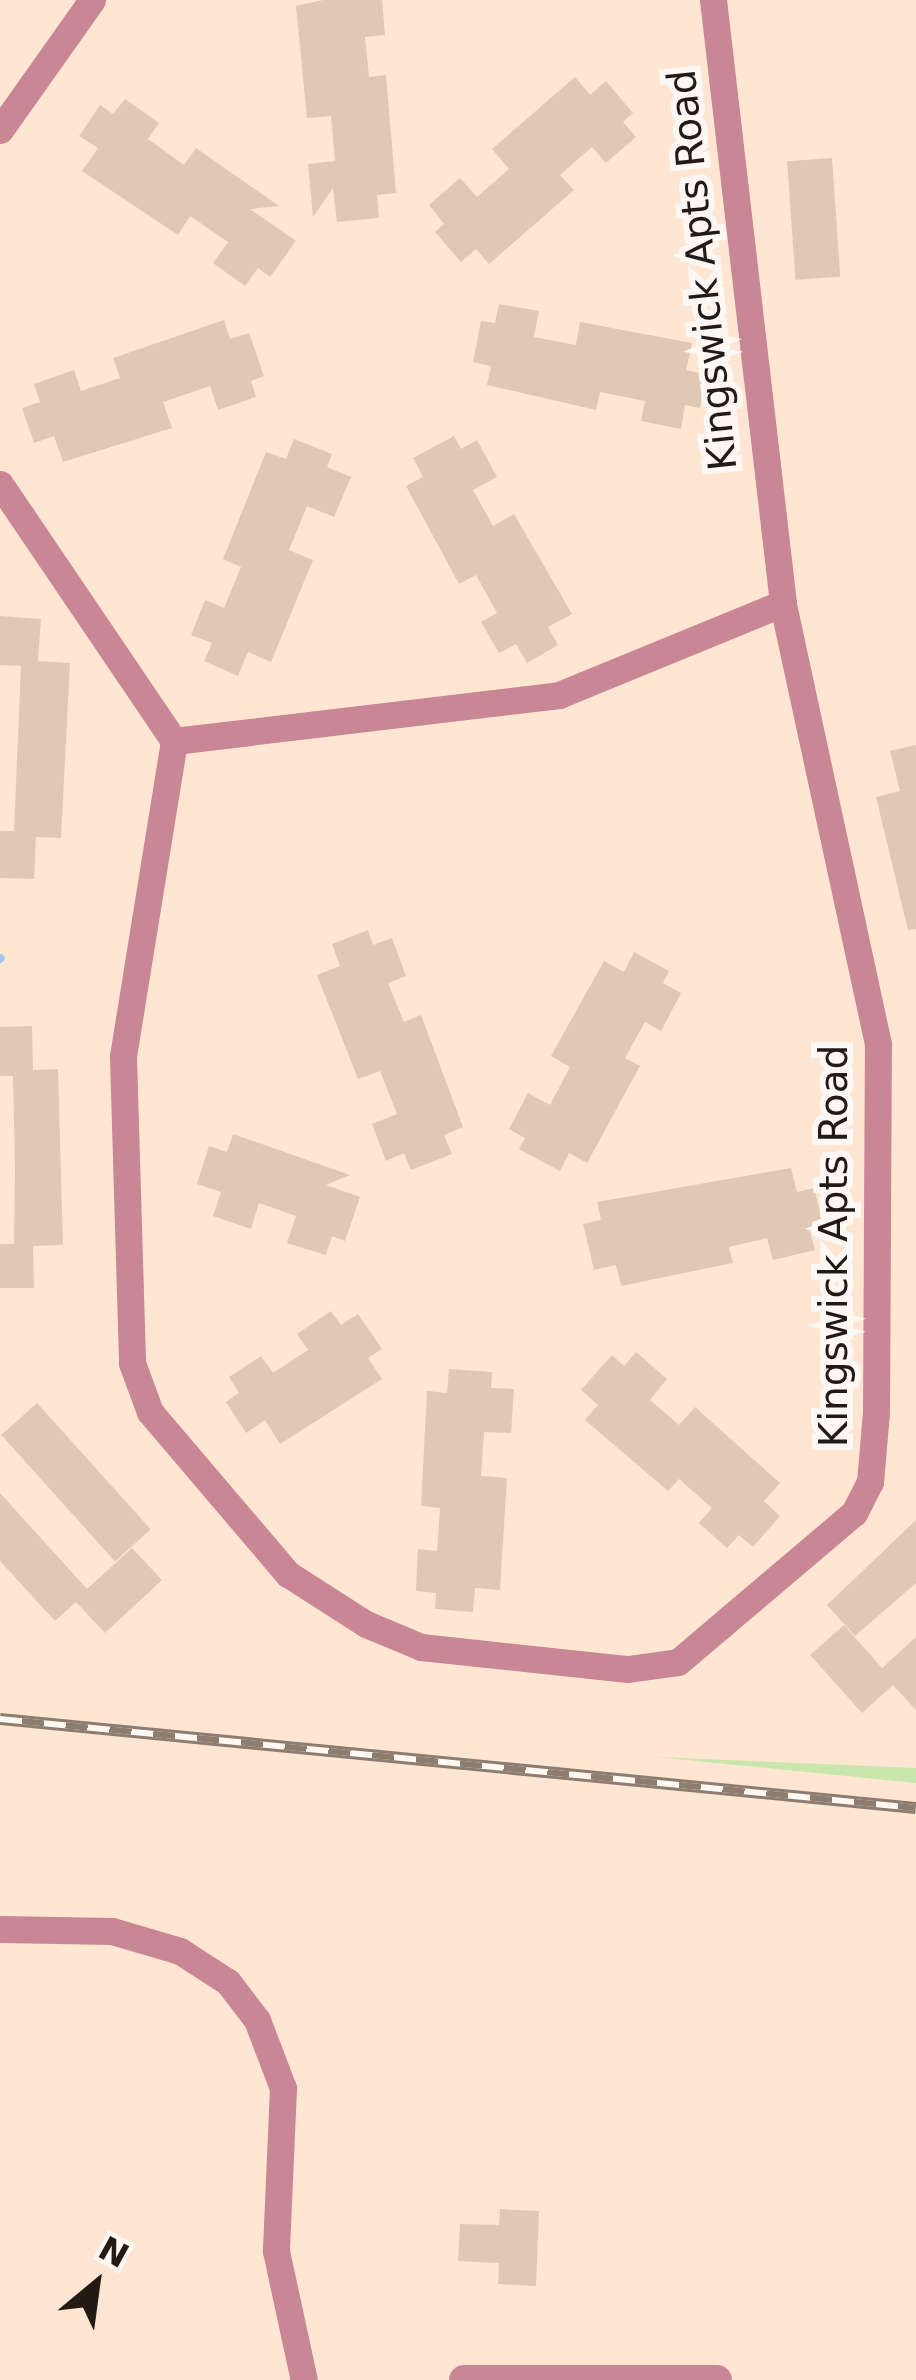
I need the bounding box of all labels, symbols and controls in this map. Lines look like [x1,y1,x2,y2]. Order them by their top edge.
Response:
street label: Kingswick Apts Road [659,67,747,473]
street label: Kingswick Apts Road [811,1045,857,1447]
north arrow [36,2224,156,2344]
text: N [92,2228,135,2276]

